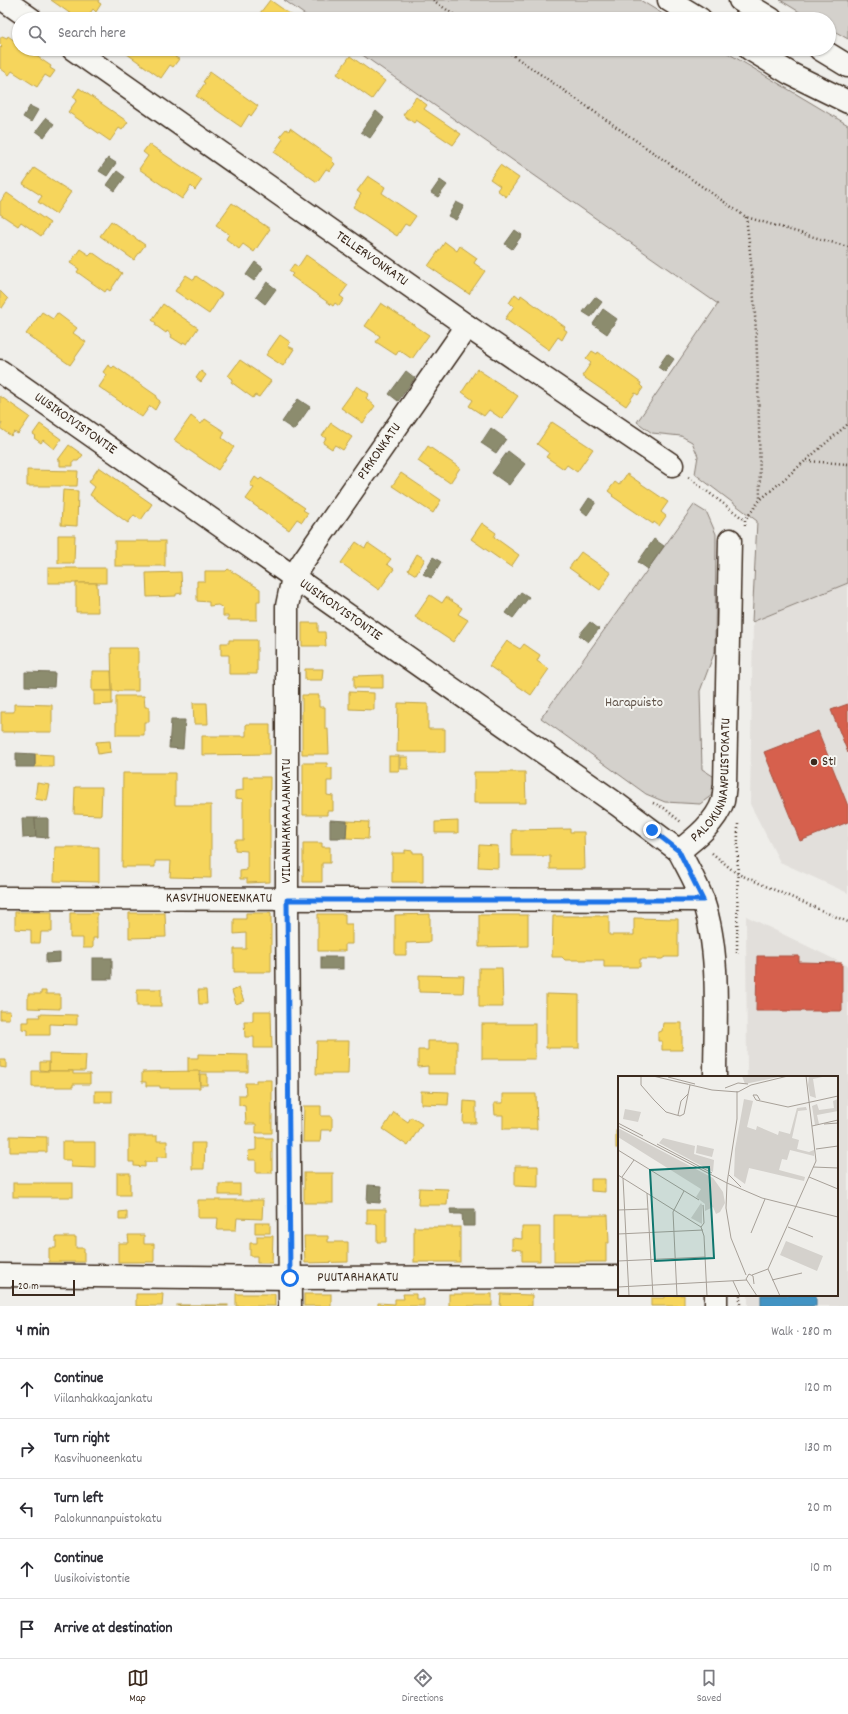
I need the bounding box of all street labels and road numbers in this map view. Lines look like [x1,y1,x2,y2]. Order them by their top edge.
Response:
street label: TELLERVONKATU [331,226,412,292]
street label: UUSIKOIVISTONTIE [30,388,121,460]
street label: PIRKONKATU [353,419,407,484]
street label: UUSIKOIVISTONTIE [295,574,386,647]
street label: PALOKUNNANPUISTOKATU [686,717,736,848]
street label: VIILANHAKKAAJANKATU [277,758,297,883]
street label: KASVIHUONEENKATU [166,888,272,909]
street label: PUUTARHAKATU [317,1268,399,1288]

